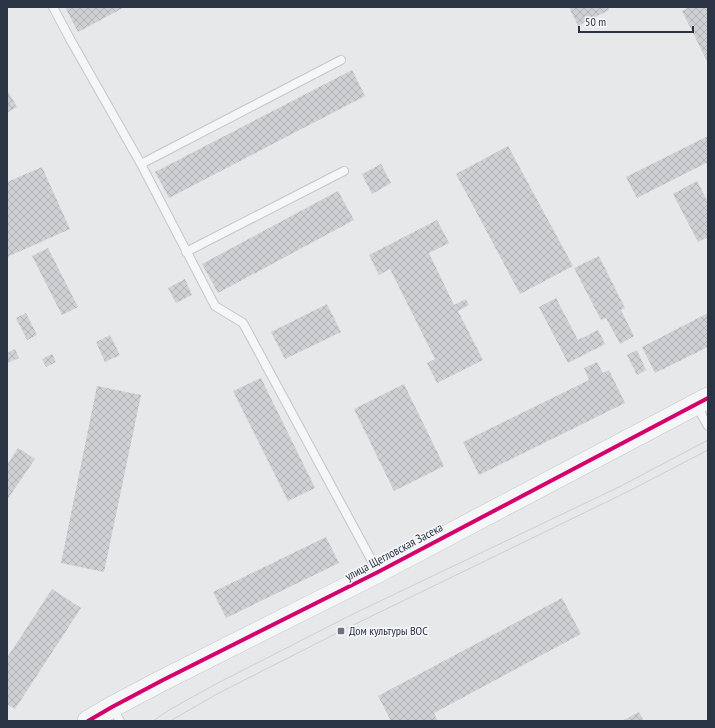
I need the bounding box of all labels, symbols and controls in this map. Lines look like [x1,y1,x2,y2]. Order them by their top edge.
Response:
scale bar [579,8,693,34]
text: 50 m [585,14,606,29]
street label: улица Щегловская Засека [342,519,445,584]
place label: Дом культуры ВОС [349,623,428,638]
marker: Дом культуры ВОС [336,626,346,636]

